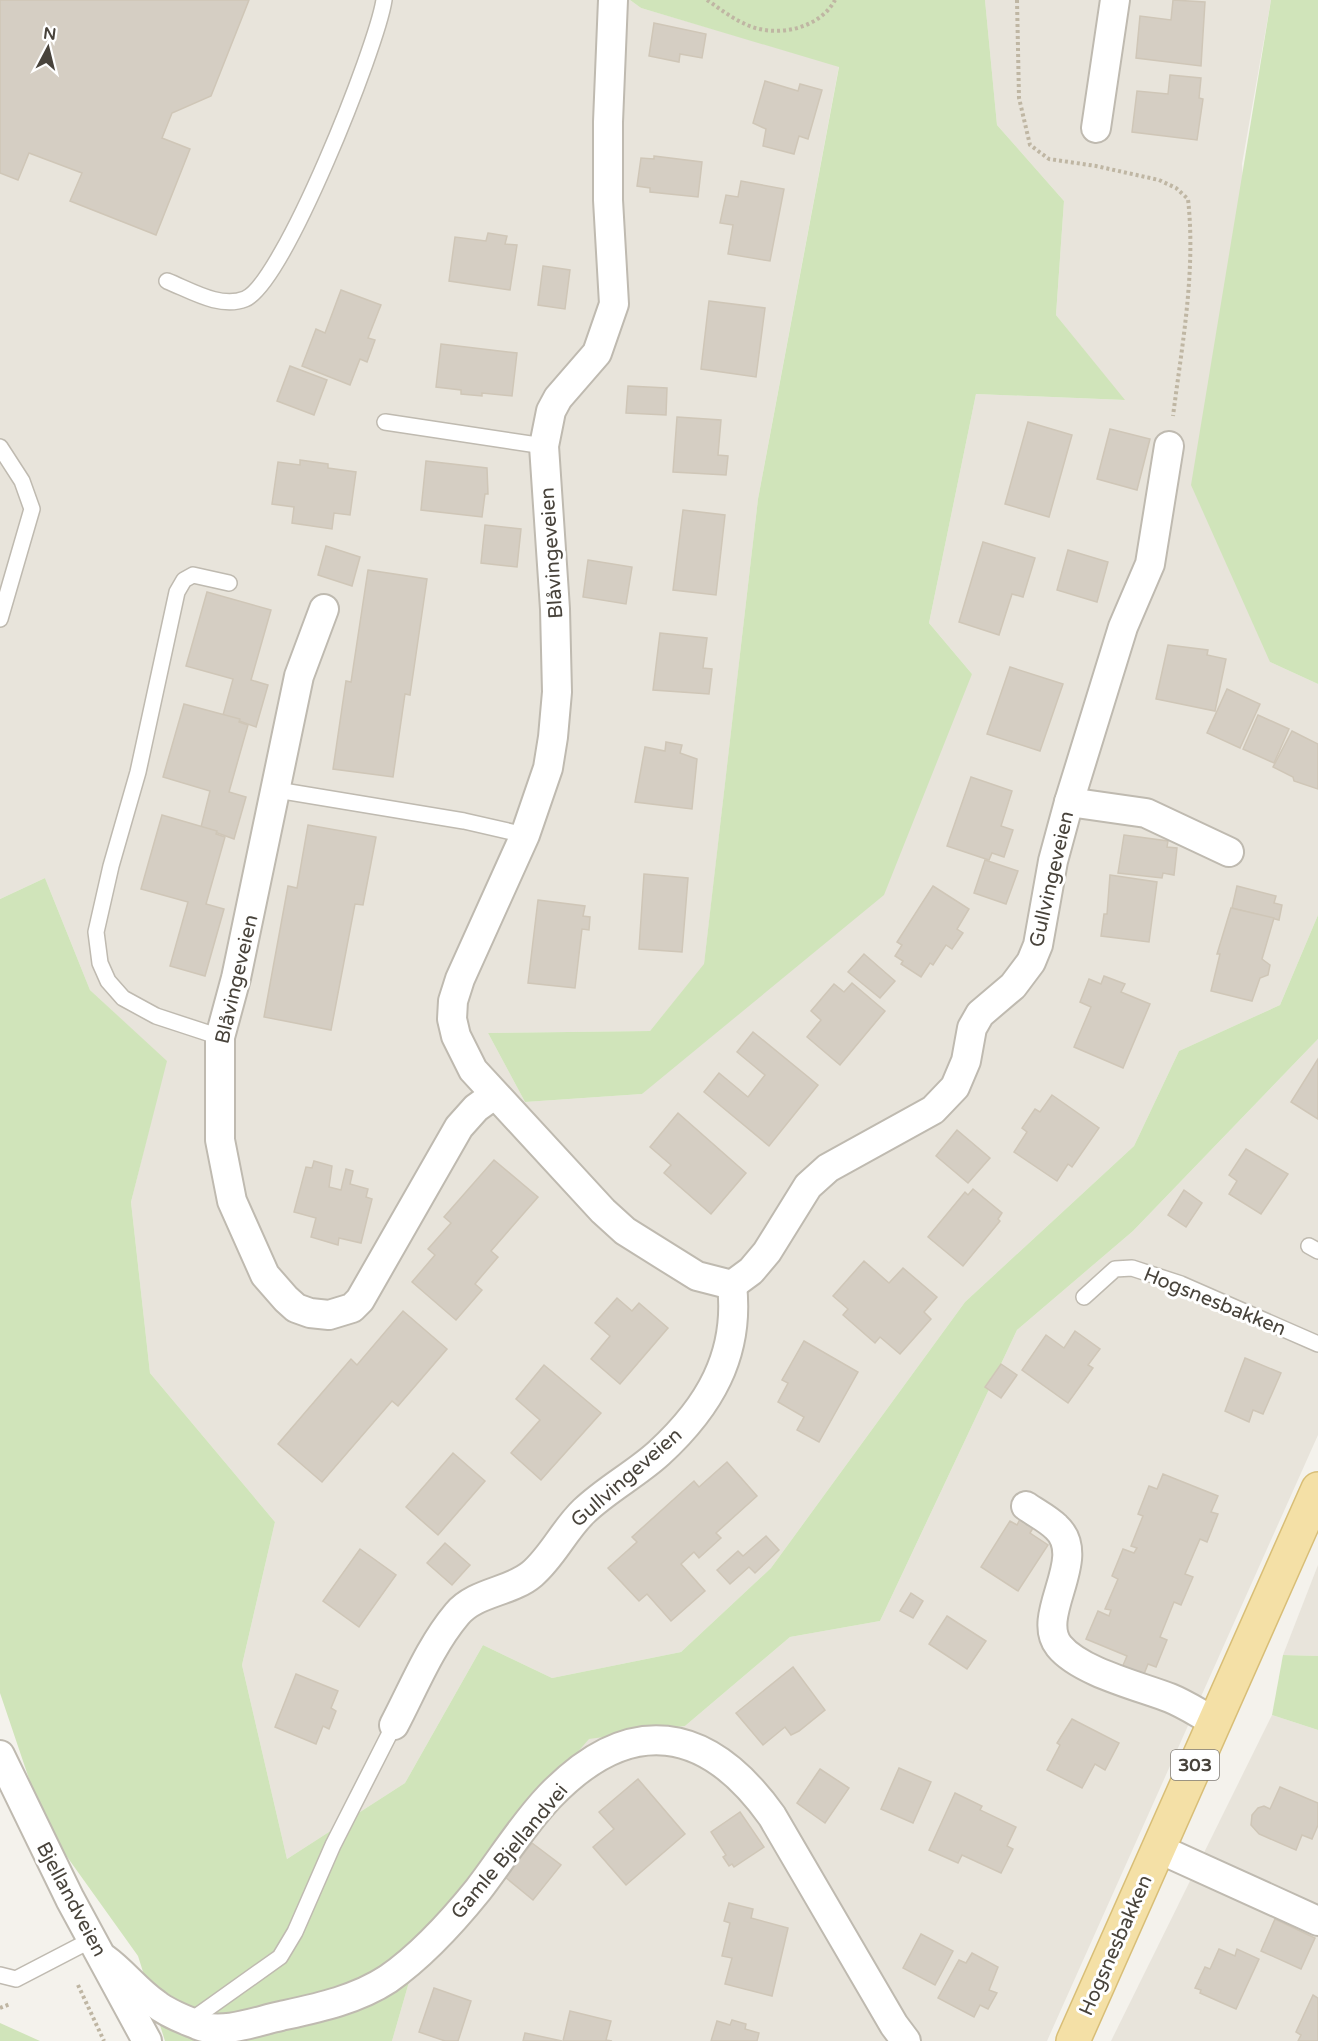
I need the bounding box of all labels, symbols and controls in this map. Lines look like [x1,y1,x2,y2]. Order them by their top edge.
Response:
north arrow [18,18,78,78]
text: N [42,23,57,45]
street label: Blåvingeveien [535,486,569,619]
street label: Gullvingeveien [1025,809,1079,950]
street label: Blåvingeveien [210,912,263,1046]
street label: Hogsnesbakken [1140,1262,1289,1341]
street label: Gullvingeveien [566,1423,687,1532]
road number: 303 [1171,1750,1219,1780]
street label: Gamle Bjellandvei [446,1779,573,1924]
street label: Bjellandveien [31,1838,111,1961]
street label: Hogsnesbakken [1074,1871,1158,2019]

